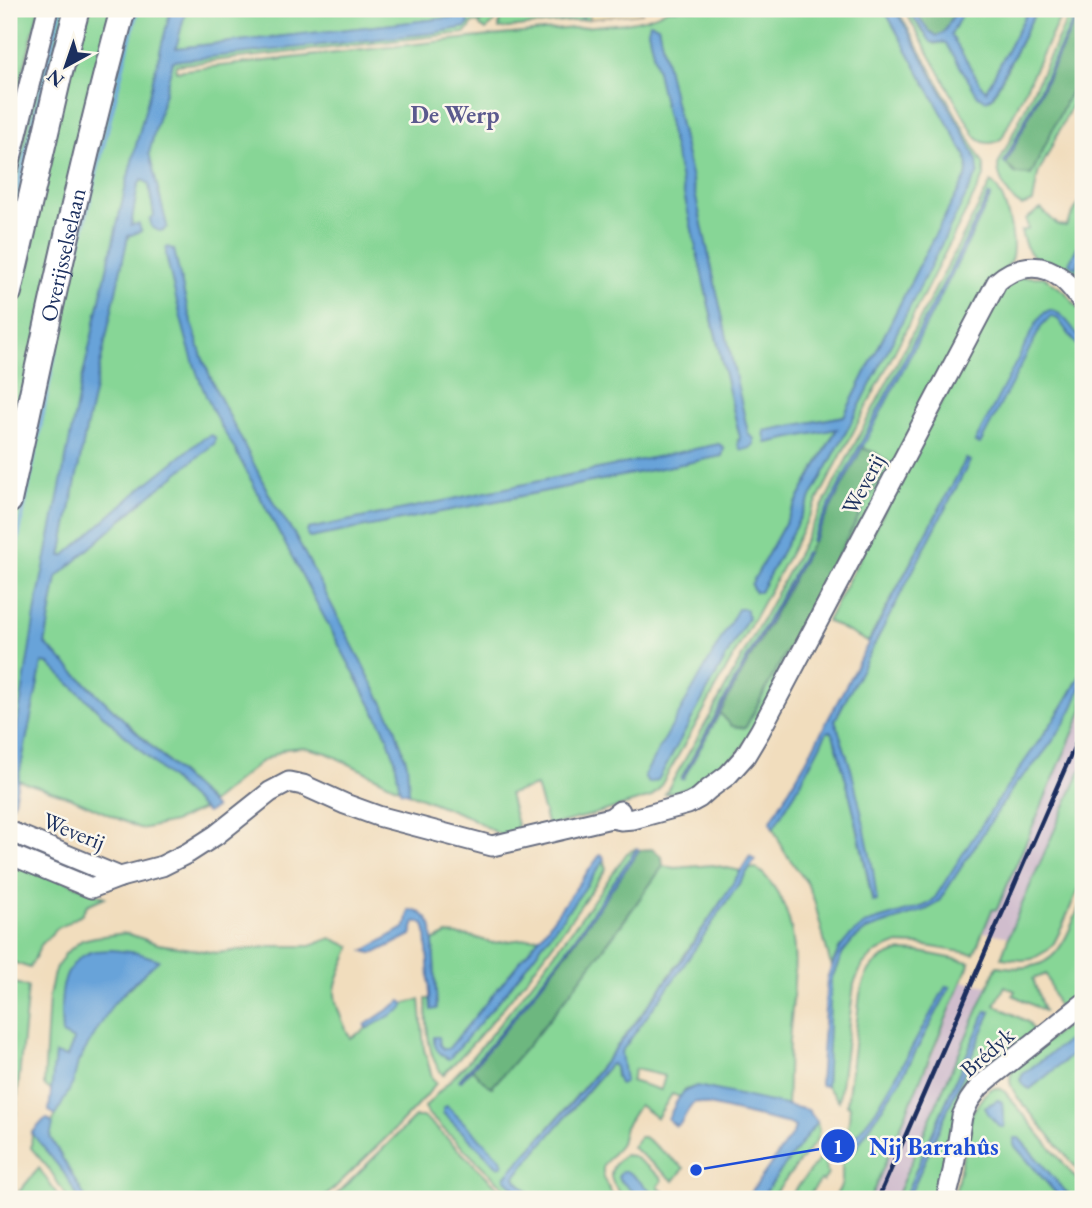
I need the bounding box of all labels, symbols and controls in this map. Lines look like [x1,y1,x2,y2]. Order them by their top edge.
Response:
north arrow [32,32,102,102]
text: N [41,64,69,93]
district label: De Werp [411,99,499,130]
street label: Overijsselselaan [33,185,93,325]
street label: Weverij [835,448,891,520]
street label: Weverij [38,805,110,857]
street label: Brédyk [954,1019,1021,1084]
callout: Nij Barrahûs [820,1124,1013,1169]
text: Nij Barrahûs [869,1131,999,1163]
text: 1 [832,1133,844,1160]

